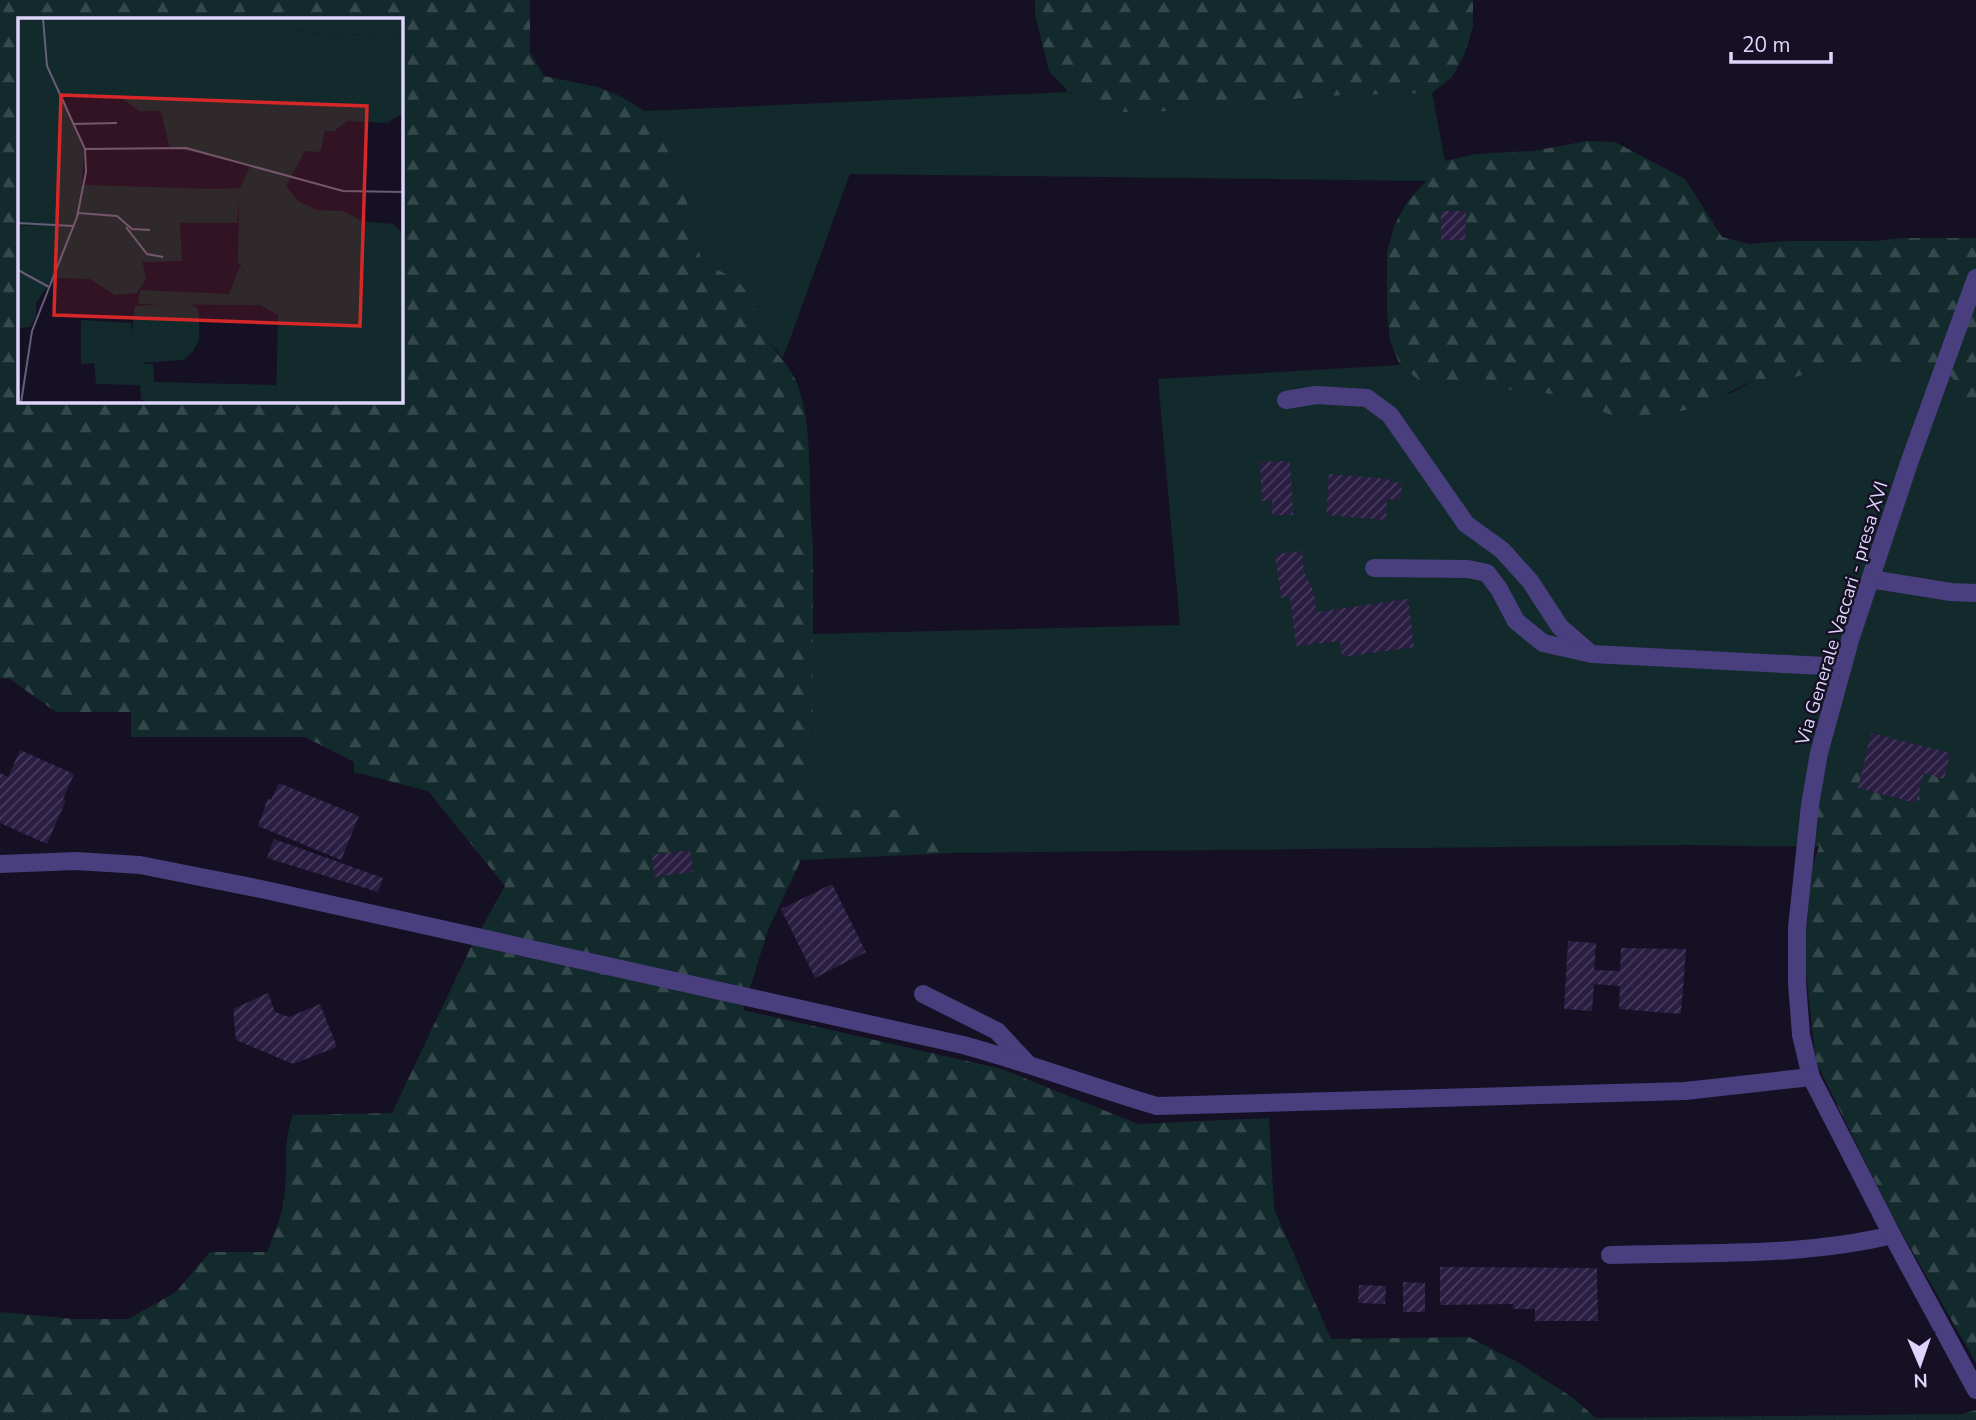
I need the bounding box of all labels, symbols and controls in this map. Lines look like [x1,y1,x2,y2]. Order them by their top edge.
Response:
inset map [18,18,402,402]
scale bar [1731,21,1831,65]
text: 20 m [1742,31,1791,59]
street label: Via Generale Vaccari - presa XVI [1789,478,1895,750]
north arrow [1885,1329,1955,1399]
text: N [1913,1367,1928,1393]

